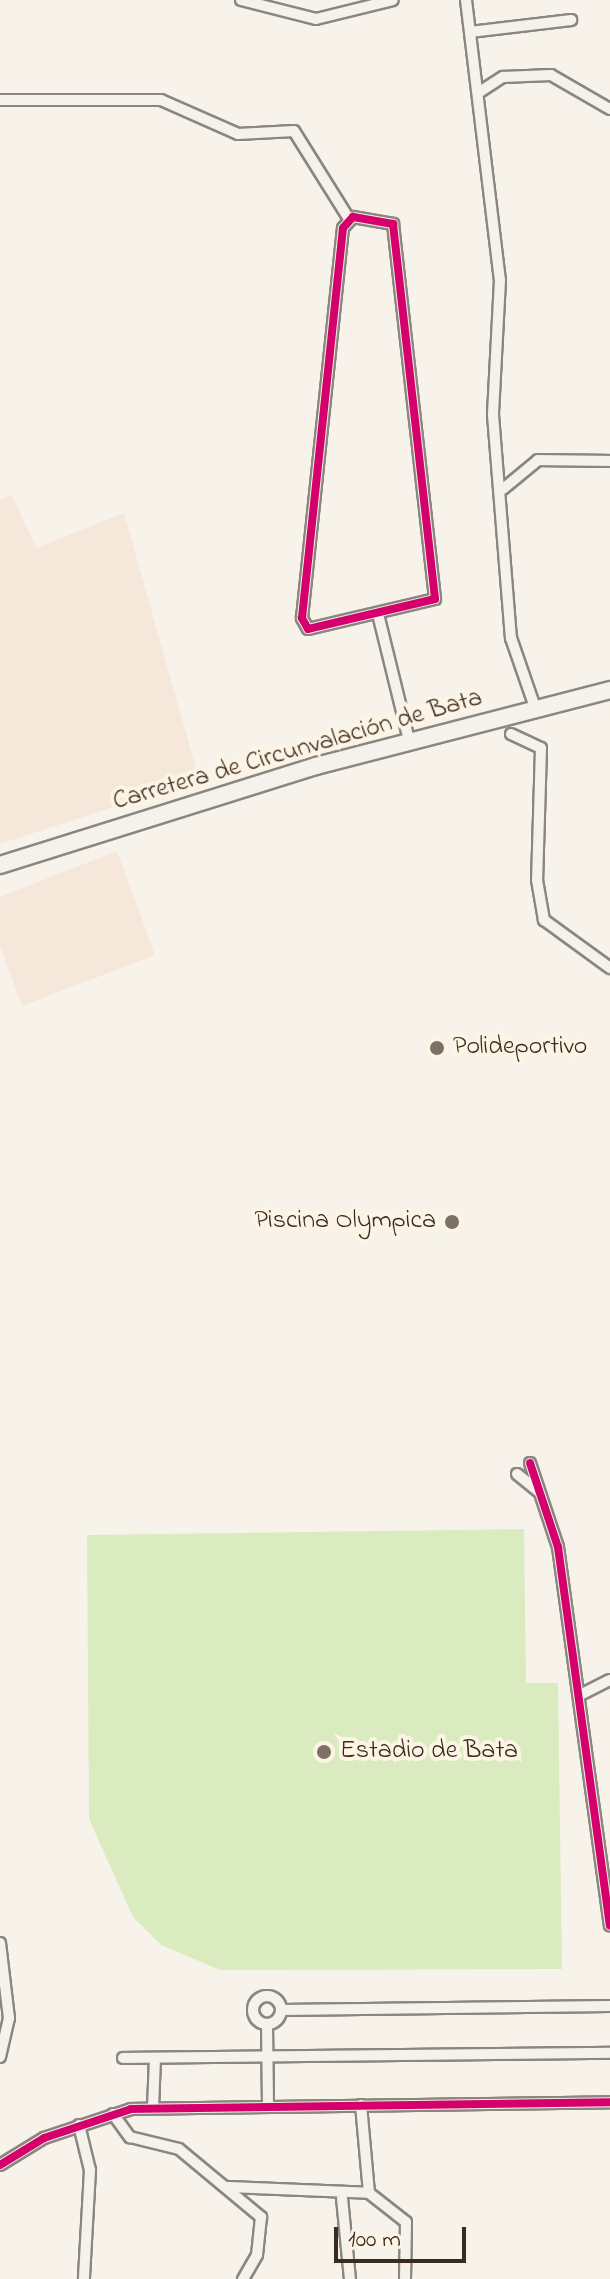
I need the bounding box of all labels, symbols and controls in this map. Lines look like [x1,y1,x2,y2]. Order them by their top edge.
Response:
street label: Carretera de Circunvalación de Bata [110,683,486,819]
place label: Polideportivo [453,1032,587,1064]
marker: Polideportivo [428,1039,446,1057]
place label: Piscina Olympica [255,1206,436,1238]
marker: Piscina Olympica [443,1213,461,1231]
place label: Estadio de Bata [340,1736,518,1768]
marker: Estadio de Bata [315,1743,333,1761]
scale bar [338,2211,470,2261]
text: 100 m [348,2223,401,2258]

